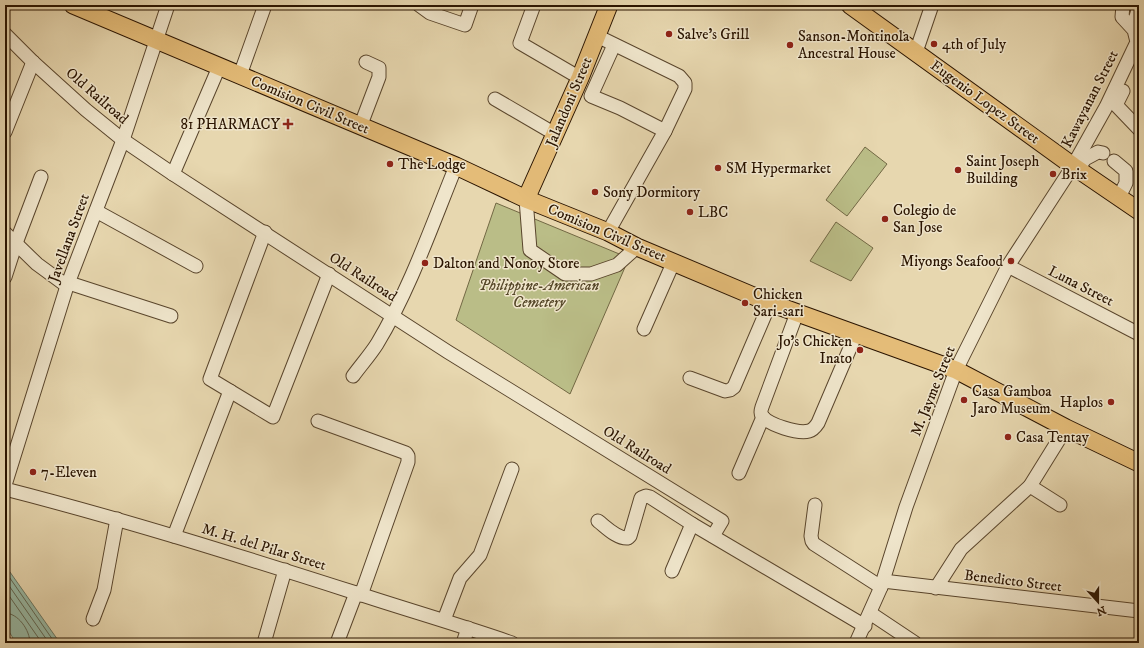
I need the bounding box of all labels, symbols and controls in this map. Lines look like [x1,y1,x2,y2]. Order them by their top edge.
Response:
place label: Salve's Grill [677,25,750,44]
place label: Sanson-Montinola Ancestral House [798,27,910,63]
marker: Salve's Grill [664,29,674,39]
place label: 4th of July [942,35,1007,54]
marker: 4th of July [929,39,939,49]
marker: Sanson-Montinola Ancestral House [785,40,795,50]
street label: Kawayanan Street [1057,47,1123,151]
street label: Jalandoni Street [541,54,597,152]
street label: Eugenio Lopez Street [927,56,1044,148]
street label: Old Railroad [62,64,133,129]
street label: Comision Civil Street [248,71,372,139]
place label: 81 PHARMACY [180,115,281,134]
marker: 81 PHARMACY [283,119,293,129]
place label: Saint Joseph Building [966,152,1040,188]
place label: The Lodge [398,155,466,174]
marker: The Lodge [385,159,395,169]
place label: SM Hypermarket [726,159,831,178]
marker: SM Hypermarket [713,163,723,173]
marker: Saint Joseph Building [953,165,963,175]
place label: Brix [1061,165,1088,184]
marker: Brix [1048,169,1058,179]
place label: Sony Dormitory [603,183,701,202]
marker: Sony Dormitory [590,187,600,197]
street label: Javellana Street [43,191,94,287]
street label: Comision Civil Street [545,199,669,267]
place label: Colegio de San Jose [893,201,956,237]
place label: LBC [698,203,728,222]
marker: LBC [685,207,695,217]
marker: Colegio de San Jose [880,214,890,224]
street label: Old Railroad [325,248,401,306]
place label: Miyongs Seafood [900,252,1004,271]
place label: Dalton and Nonoy Store [433,254,579,273]
marker: Miyongs Seafood [1006,256,1016,266]
marker: Dalton and Nonoy Store [420,258,430,268]
street label: Luna Street [1045,261,1117,311]
park label: Philippine-American Cemetery [479,276,600,312]
place label: Chicken Sari-sari [753,285,804,321]
marker: Chicken Sari-sari [740,298,750,308]
place label: Jo's Chicken Inato [776,332,852,368]
street label: M. Jayme Street [906,343,960,439]
marker: Jo's Chicken Inato [855,345,865,355]
place label: Casa Gamboa Jaro Museum [970,382,1052,418]
place label: Haplos [1060,393,1103,412]
marker: Casa Gamboa Jaro Museum [959,395,969,405]
marker: Haplos [1106,397,1116,407]
street label: Old Railroad [599,421,675,479]
place label: Casa Tentay [1016,428,1090,447]
marker: Casa Tentay [1003,432,1013,442]
place label: 7-Eleven [41,463,97,482]
marker: 7-Eleven [28,467,38,477]
street label: M. H. del Pilar Street [200,519,329,575]
street label: Benedicto Street [963,566,1063,596]
north arrow [1078,582,1118,622]
text: N [1095,602,1108,619]

